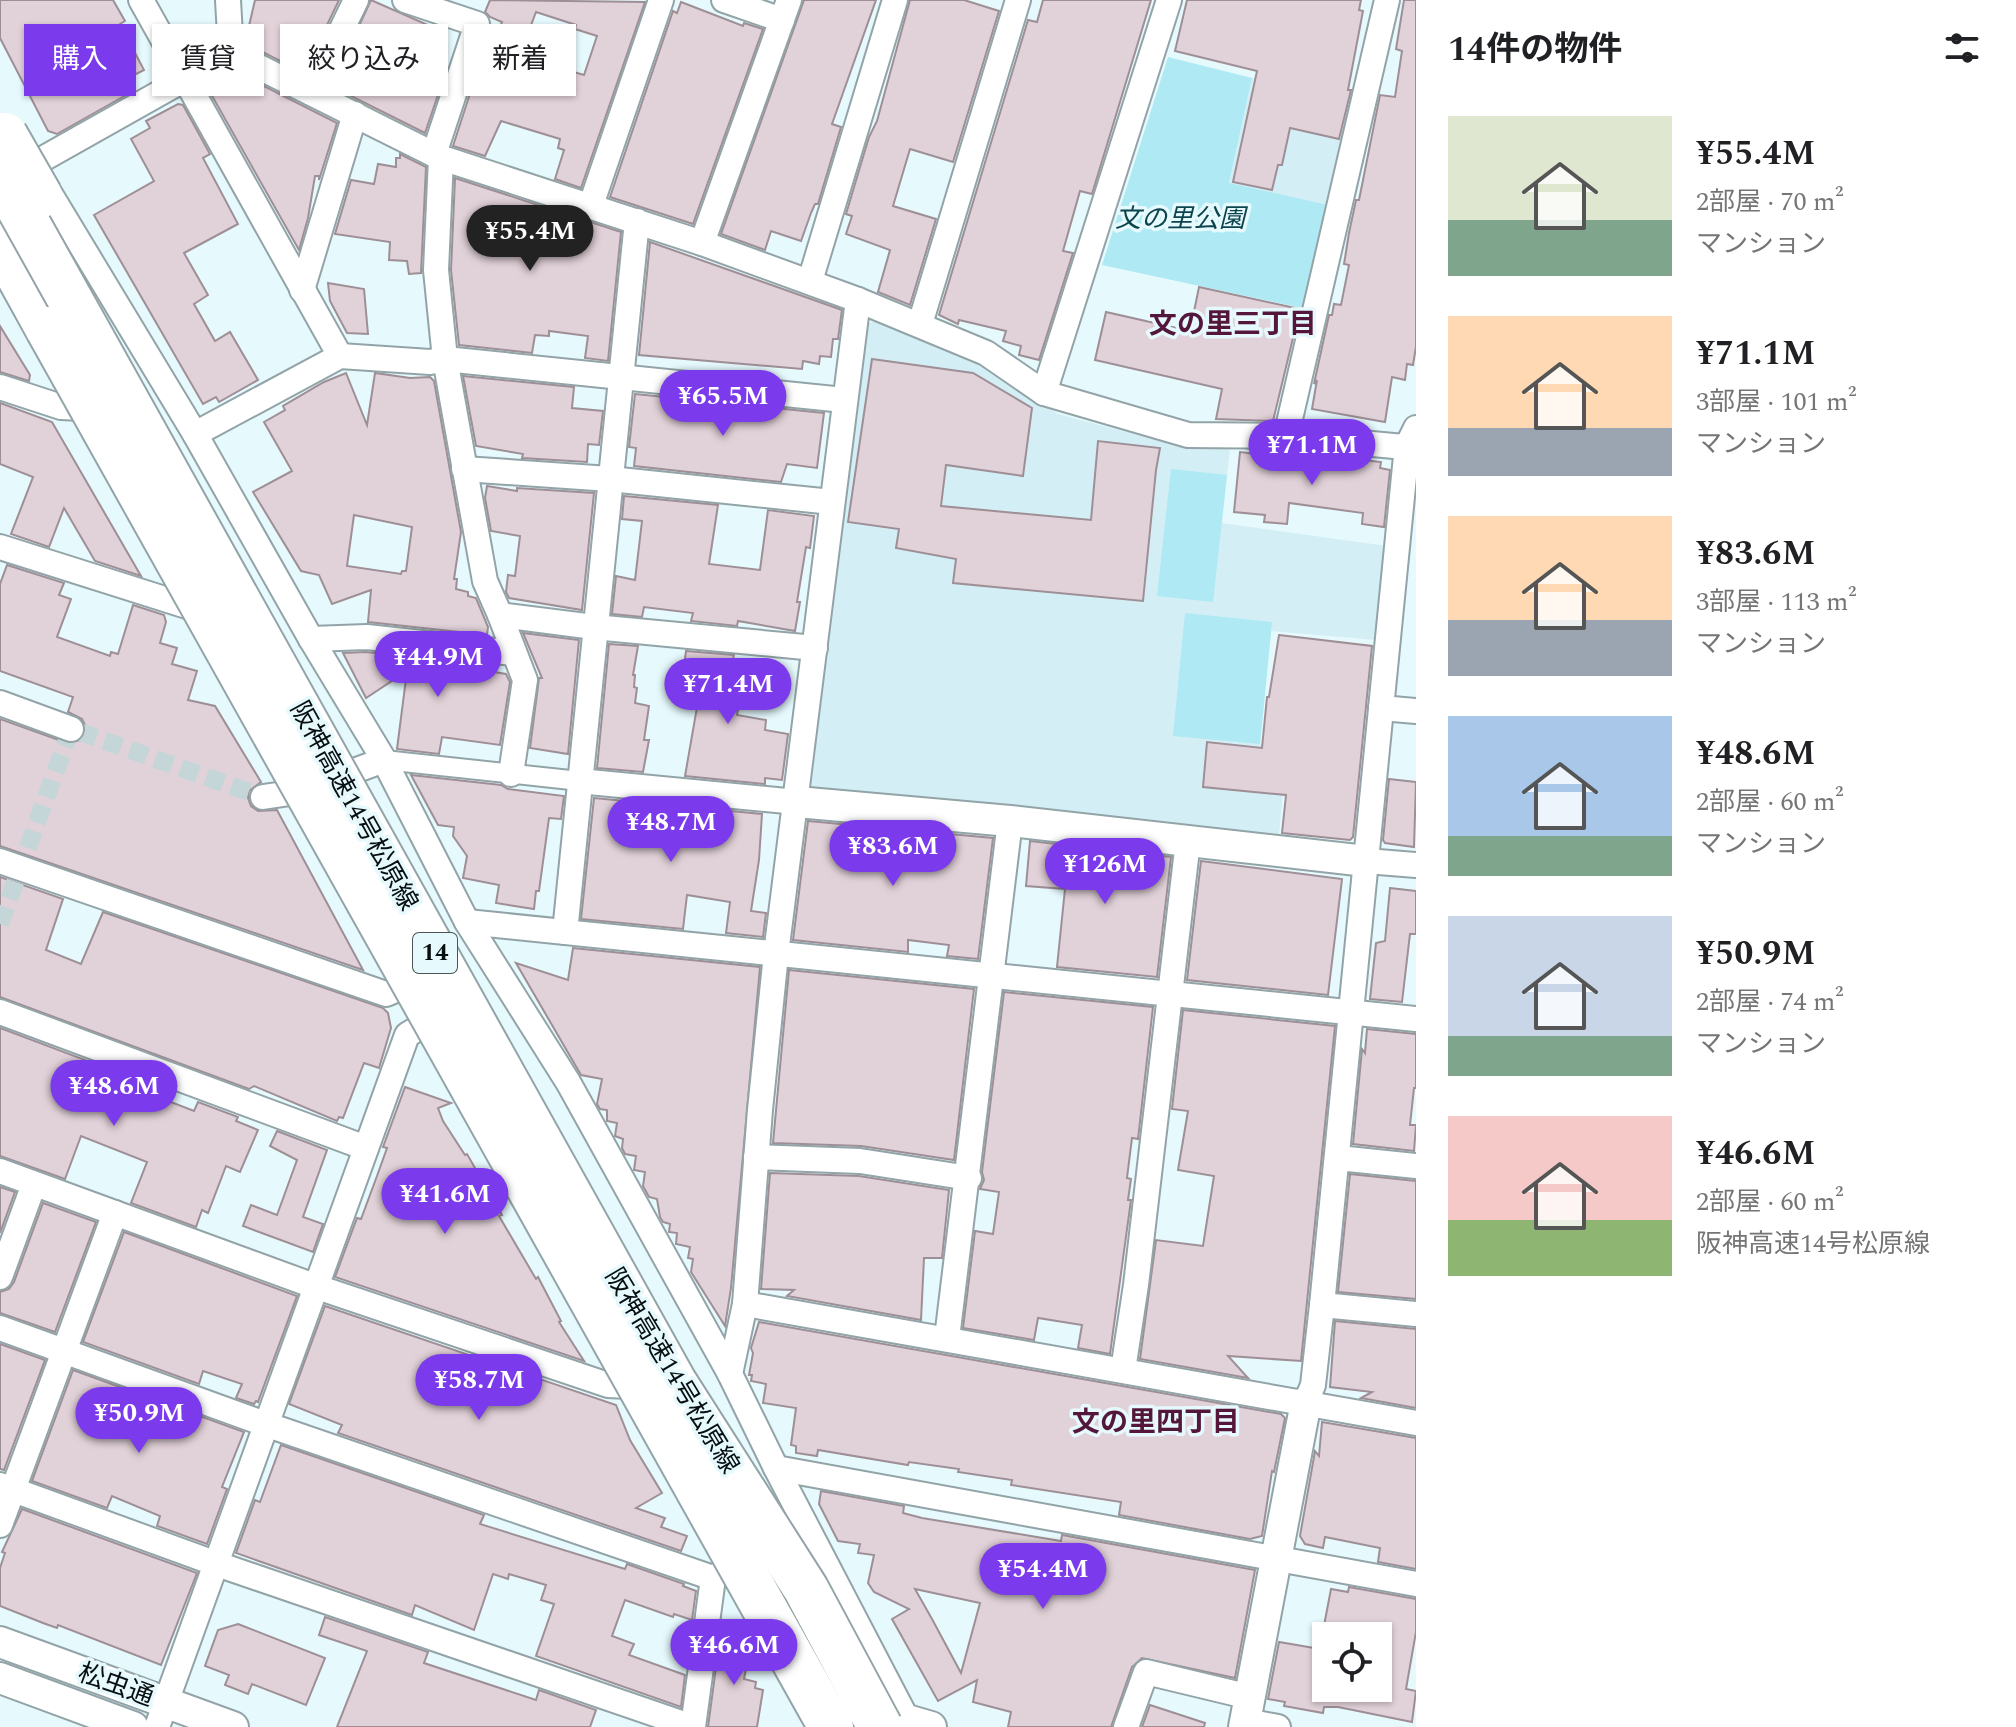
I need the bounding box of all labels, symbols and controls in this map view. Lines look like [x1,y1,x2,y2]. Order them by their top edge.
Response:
chip: 購入 [24,24,136,96]
chip: 賃貸 [152,24,264,96]
chip: 絞り込み [280,24,448,96]
chip: 新着 [464,24,576,96]
text: 14件の物件 [1448,24,1622,76]
icon: filters [1940,26,1984,70]
text: ¥55.4M [1696,128,1815,180]
icon: home [1512,148,1608,244]
text: 2部屋 · 70 m² [1696,182,1844,222]
park label: 文の里公園 [1115,199,1249,239]
pin: ¥55.4M [465,205,595,273]
text: ¥55.4M [484,211,576,251]
text: マンション [1696,224,1826,264]
district label: 文の里三丁目 [1149,303,1317,346]
text: ¥71.1M [1696,328,1815,380]
icon: home [1512,348,1608,444]
pin: ¥65.5M [658,370,788,438]
text: ¥65.5M [677,376,769,416]
text: 3部屋 · 101 m² [1696,382,1857,422]
pin: ¥71.1M [1247,419,1377,487]
text: マンション [1696,424,1826,464]
text: ¥71.1M [1266,425,1358,465]
text: ¥83.6M [1696,528,1815,580]
icon: home [1512,548,1608,644]
text: 3部屋 · 113 m² [1696,582,1857,622]
text: マンション [1696,624,1826,664]
pin: ¥44.9M [373,631,503,699]
text: ¥44.9M [392,637,484,677]
pin: ¥71.4M [663,658,793,726]
text: ¥71.4M [682,664,774,704]
street label: 阪神高速14号松原線 [280,694,428,918]
text: ¥48.6M [1696,728,1815,780]
icon: home [1512,748,1608,844]
text: 2部屋 · 60 m² [1696,782,1844,822]
pin: ¥48.7M [606,796,736,864]
text: ¥48.7M [625,802,717,842]
pin: ¥83.6M [828,820,958,888]
text: マンション [1696,824,1826,864]
text: ¥83.6M [847,826,939,866]
pin: ¥126M [1049,838,1161,906]
text: ¥126M [1063,844,1147,884]
text: ¥50.9M [1696,928,1815,980]
road number: 14 [413,933,457,973]
icon: home [1512,948,1608,1044]
text: 2部屋 · 74 m² [1696,982,1844,1022]
text: マンション [1696,1024,1826,1064]
pin: ¥48.6M [49,1060,179,1128]
text: ¥48.6M [68,1066,160,1106]
text: ¥46.6M [1696,1128,1815,1180]
icon: home [1512,1148,1608,1244]
pin: ¥41.6M [380,1168,510,1236]
text: ¥41.6M [399,1174,491,1214]
text: 2部屋 · 60 m² [1696,1182,1844,1222]
text: 阪神高速14号松原線 [1696,1224,1930,1264]
street label: 阪神高速14号松原線 [595,1260,749,1482]
pin: ¥58.7M [414,1354,544,1422]
text: ¥58.7M [433,1360,525,1400]
pin: ¥50.9M [74,1387,204,1455]
text: ¥50.9M [93,1393,185,1433]
district label: 文の里四丁目 [1072,1401,1240,1444]
pin: ¥54.4M [978,1543,1108,1611]
text: ¥54.4M [997,1549,1089,1589]
pin: ¥46.6M [669,1619,799,1687]
map controls [1312,1622,1392,1702]
button: locate [1312,1622,1392,1702]
text: ¥46.6M [688,1625,780,1665]
street label: 松虫通 [73,1653,159,1717]

